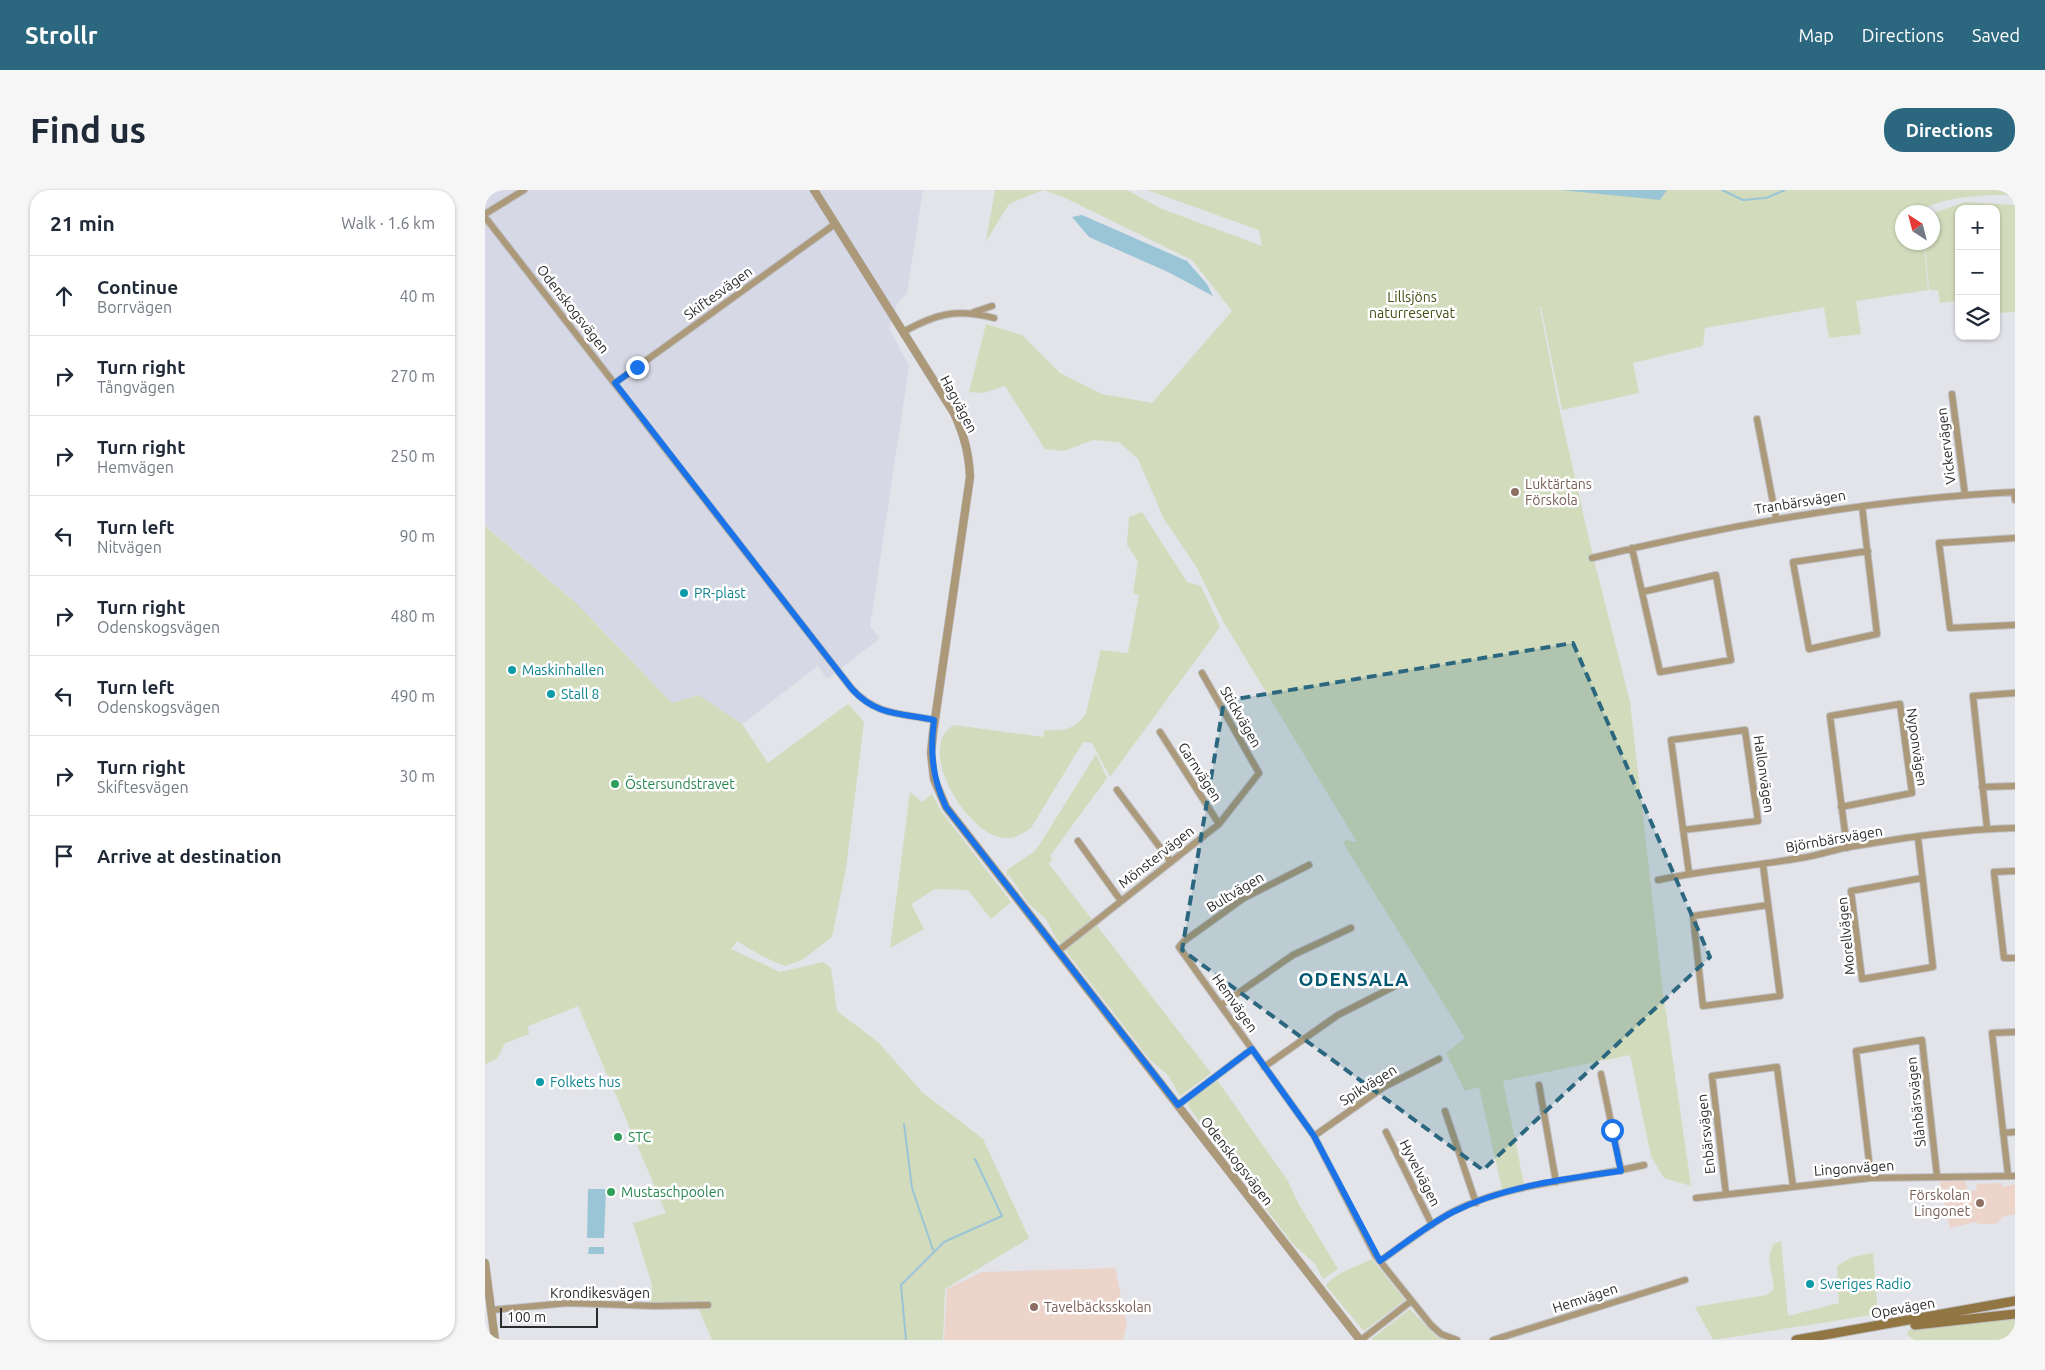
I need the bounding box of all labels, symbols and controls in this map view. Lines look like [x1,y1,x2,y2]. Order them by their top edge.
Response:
text: Strollr [25,22,98,49]
text: Map [1798,25,1834,45]
text: Directions [1862,25,1944,45]
text: Saved [1972,25,2020,45]
button: Directions [1884,108,2015,152]
text: Find us [30,110,146,150]
north arrow [1895,205,1940,250]
map controls [1955,205,2000,340]
button: + [1955,205,2000,250]
text: 21 min [50,211,115,235]
text: Walk · 1.6 km [341,214,435,232]
button: − [1955,250,2000,295]
street label: Odenskogsvägen [534,262,612,356]
street label: Skiftesvägen [681,263,755,323]
text: Continue [97,276,178,298]
icon: ahead [50,282,78,310]
text: 40 m [399,287,435,305]
park label: Lillsjöns naturreservat [1369,289,1455,321]
button: layers [1955,295,2000,340]
text: Borrvägen [97,298,172,316]
text: Turn right [97,356,185,378]
route end [626,356,649,379]
icon: right [50,362,78,390]
text: 270 m [390,367,435,385]
street label: Hagvägen [937,373,981,435]
text: Tångvägen [97,378,175,396]
street label: Vickervägen [1933,407,1959,485]
text: Turn right [97,436,185,458]
icon: right [50,442,78,470]
text: 250 m [390,447,435,465]
text: Hemvägen [97,458,174,476]
place label: Luktärtans Förskola [1525,476,1592,508]
marker: Luktärtans Förskola [1509,486,1521,498]
street label: Tranbärsvägen [1753,487,1847,517]
text: Turn left [97,516,175,538]
icon: left [50,522,78,550]
text: 90 m [399,527,435,545]
text: Nitvägen [97,538,162,556]
place label: PR-plast [694,585,746,601]
marker: PR-plast [678,587,690,599]
text: Turn right [97,596,185,618]
icon: right [50,602,78,630]
text: 480 m [390,607,435,625]
text: Odenskogsvägen [97,618,220,636]
place label: Maskinhallen [522,662,604,678]
marker: Maskinhallen [506,664,518,676]
text: Turn left [97,676,175,698]
icon: left [50,682,78,710]
street label: Stickvägen [1217,684,1265,750]
place label: Stall 8 [561,686,600,702]
text: 490 m [390,687,435,705]
marker: Stall 8 [545,688,557,700]
text: Odenskogsvägen [97,698,220,716]
street label: Nyponvägen [1904,707,1930,787]
street label: Hallonvägen [1751,734,1777,814]
street label: Garnvägen [1175,739,1225,805]
text: Turn right [97,756,185,778]
icon: right [50,762,78,790]
text: 30 m [399,767,435,785]
place label: Östersundstravet [625,775,735,792]
text: Skiftesvägen [97,778,189,796]
marker: Östersundstravet [609,778,621,790]
street label: Mönstervägen [1115,823,1197,891]
street label: Björnbärsvägen [1784,823,1884,855]
icon: arrive [50,842,78,870]
text: Arrive at destination [97,845,282,867]
street label: Bultvägen [1204,869,1266,915]
street label: Morellvägen [1834,896,1858,976]
district label: ODENSALA [1299,968,1409,990]
street label: Hemvägen [1209,971,1261,1035]
street label: Slånbärsvägen [1903,1056,1929,1148]
street label: Spikvägen [1337,1061,1399,1109]
place label: Folkets hus [550,1074,621,1090]
marker: Folkets hus [534,1076,546,1088]
street label: Enbärsvägen [1694,1093,1718,1175]
street label: Odenskogsvägen [1198,1114,1276,1208]
route start [1601,1119,1624,1142]
place label: STC [628,1129,652,1145]
marker: STC [612,1131,624,1143]
street label: Hyvelvägen [1396,1137,1444,1209]
street label: Lingonvägen [1813,1157,1895,1179]
place label: Mustaschpoolen [621,1184,724,1200]
marker: Mustaschpoolen [605,1186,617,1198]
place label: Förskolan Lingonet [1909,1187,1970,1219]
marker: Förskolan Lingonet [1974,1197,1986,1209]
place label: Sveriges Radio [1820,1276,1911,1292]
marker: Sveriges Radio [1804,1278,1816,1290]
street label: Hemvägen [1550,1280,1620,1316]
street label: Krondikesvägen [550,1285,650,1301]
street label: Opevägen [1870,1295,1936,1321]
place label: Tavelbäcksskolan [1044,1299,1152,1315]
marker: Tavelbäcksskolan [1028,1301,1040,1313]
scale bar [500,1305,597,1328]
text: 100 m [507,1309,546,1325]

